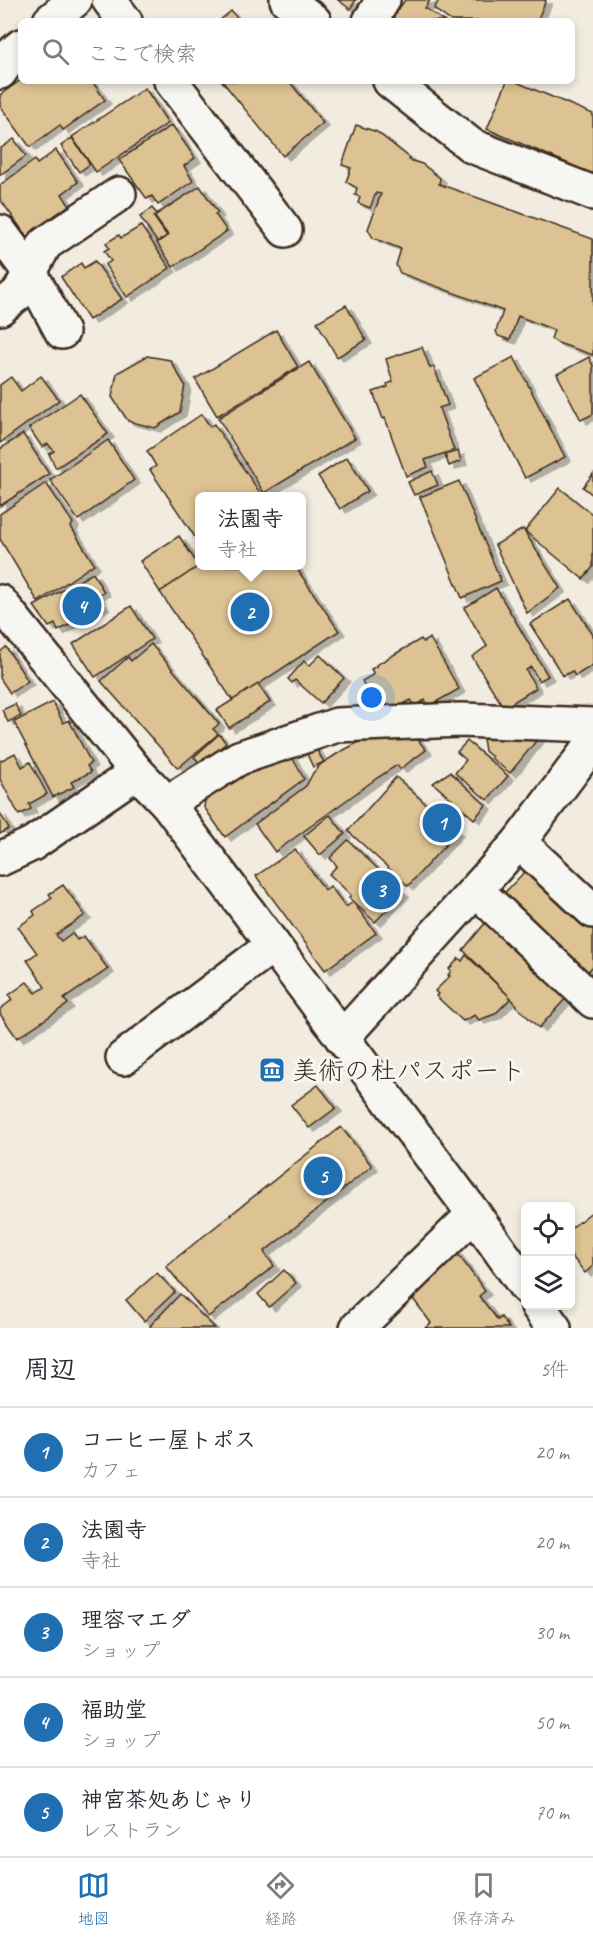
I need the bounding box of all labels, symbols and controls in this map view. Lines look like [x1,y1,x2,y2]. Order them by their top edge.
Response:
search box [18,18,575,84]
icon: search [39,35,72,68]
text: ここで検索 [87,40,197,68]
popup [195,492,306,570]
text: 法園寺 [217,505,284,533]
text: 寺社 [217,537,257,562]
pin: 4 [62,584,101,628]
pin: 2 [230,590,270,634]
your location [357,683,386,712]
pin: 1 [422,800,462,846]
pin: 3 [362,868,400,912]
place label: 美術の杜パスポート [292,1054,526,1087]
museum icon: 美術の杜パスポート [257,1055,287,1085]
pin: 5 [304,1154,342,1198]
map controls [521,1202,575,1310]
button: locate [521,1202,575,1256]
button: layers [521,1256,575,1310]
text: 周辺 [24,1353,76,1386]
text: 5件 [540,1357,569,1382]
text: コーヒー屋トポス [81,1426,256,1454]
text: 1 [39,1440,48,1465]
text: 20 m [535,1440,569,1465]
text: カフェ [81,1458,141,1483]
text: 法園寺 [81,1516,147,1544]
text: 2 [39,1530,48,1555]
text: 20 m [535,1530,569,1555]
text: 寺社 [81,1548,121,1573]
text: 理容マエダ [81,1606,191,1634]
text: 3 [39,1620,48,1645]
text: 30 m [535,1620,569,1645]
text: ショップ [81,1638,160,1663]
text: 福助堂 [81,1696,147,1724]
text: 4 [39,1710,48,1735]
text: 50 m [535,1710,569,1735]
text: ショップ [81,1728,160,1753]
text: 神宮茶処あじゃり [81,1786,257,1814]
text: 5 [39,1800,48,1825]
text: 70 m [535,1800,569,1825]
text: レストラン [81,1818,183,1843]
tab: 地図 [77,1869,110,1929]
tab: 経路 [264,1869,297,1929]
tab: 保存済み [452,1869,516,1929]

